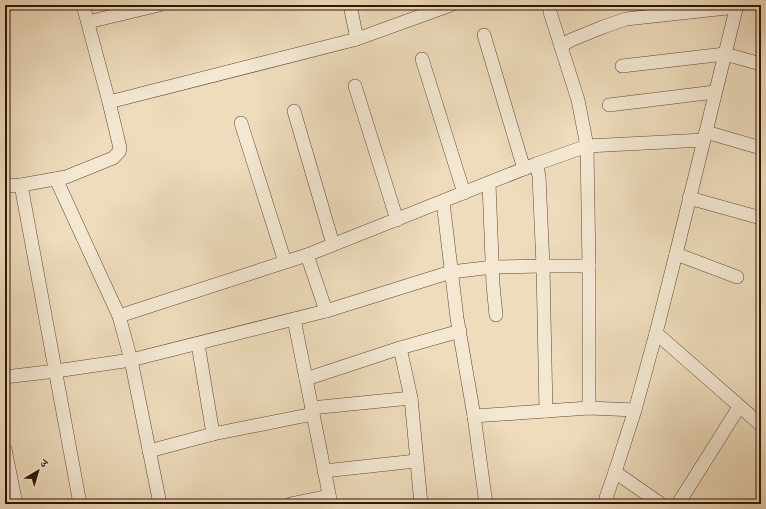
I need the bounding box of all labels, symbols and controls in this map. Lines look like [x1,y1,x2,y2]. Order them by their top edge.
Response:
north arrow [18,451,58,491]
text: उ [37,456,51,471]

